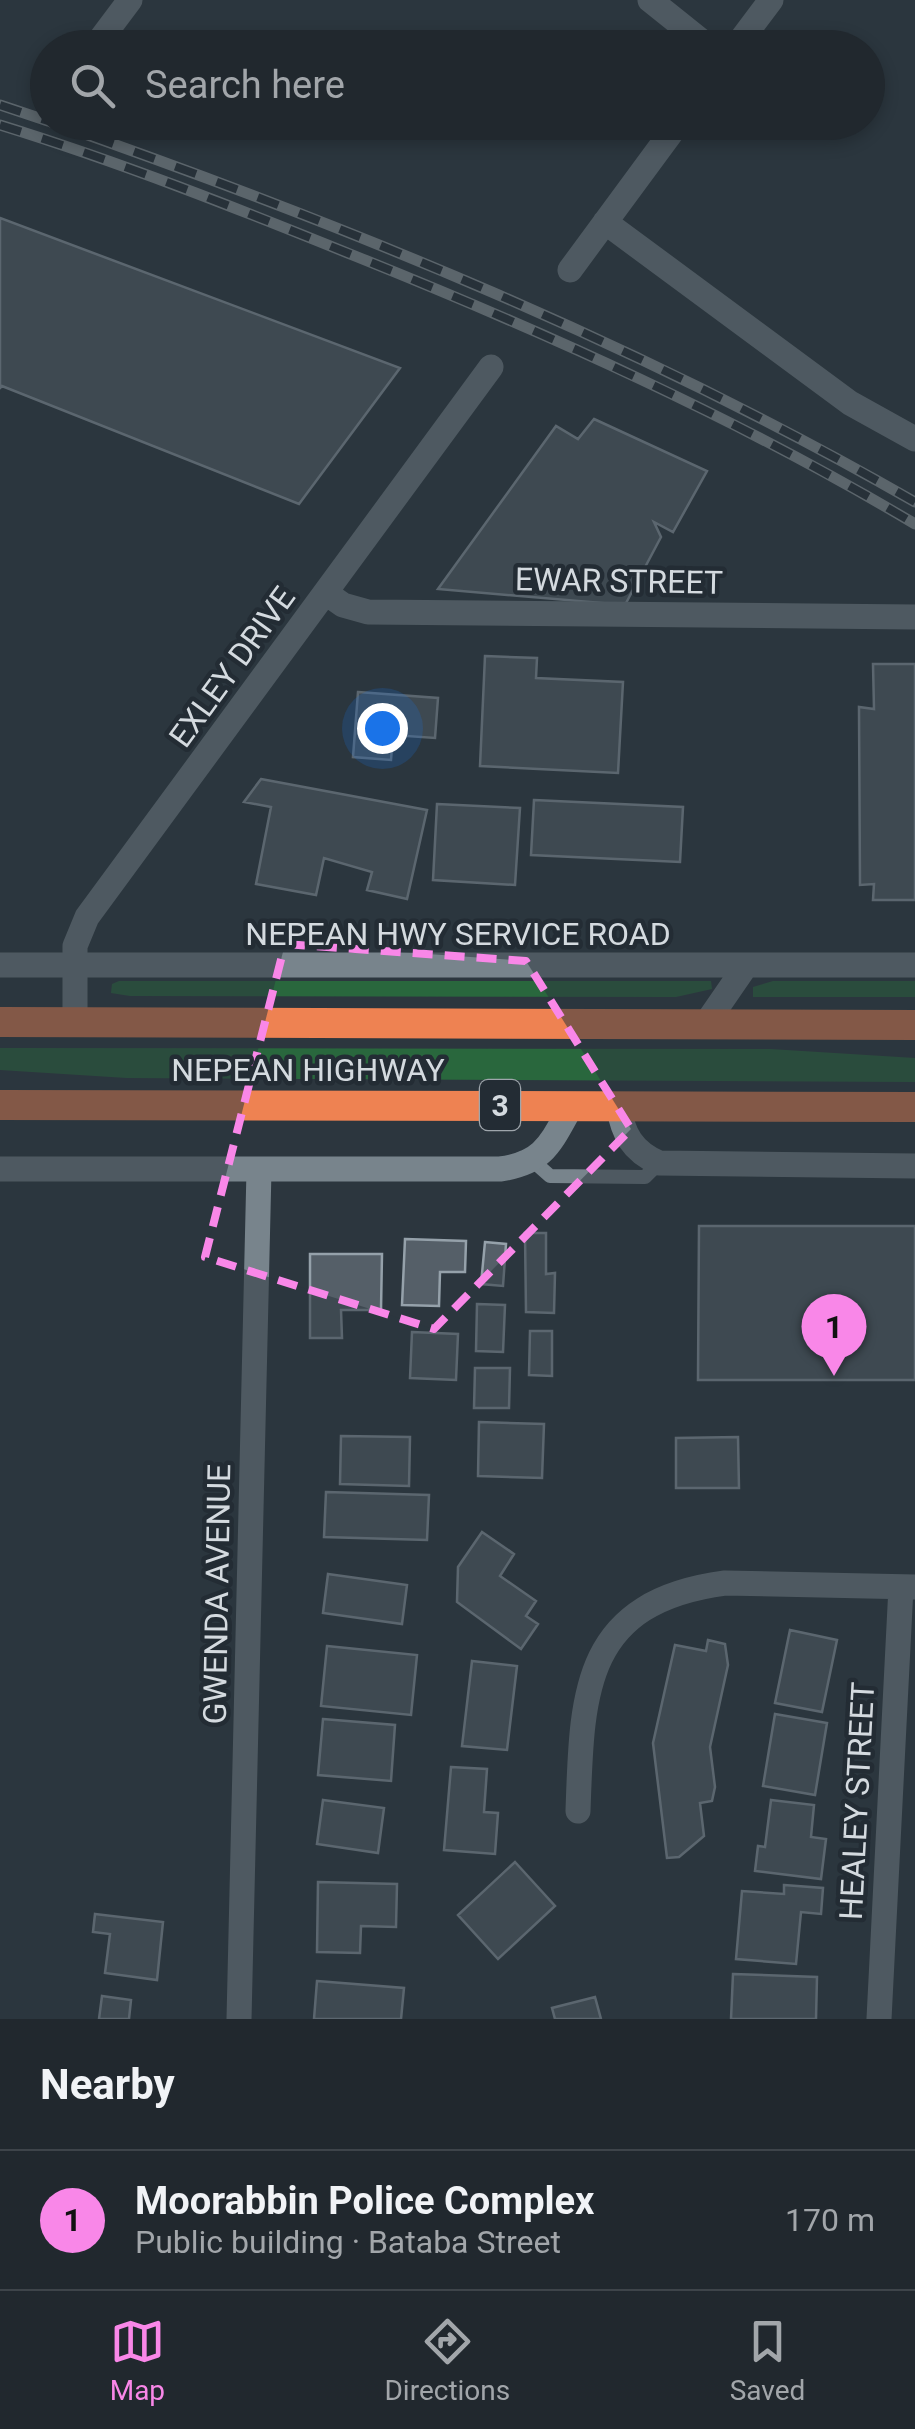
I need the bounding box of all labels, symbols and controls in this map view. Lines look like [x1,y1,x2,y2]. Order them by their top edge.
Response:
search box [30,30,885,140]
icon: search [65,58,120,113]
text: Search here [145,63,345,107]
street label: EWAR STREET [515,560,723,602]
street label: EXLEY DRIVE [161,579,303,755]
your location [357,703,408,754]
street label: NEPEAN HWY SERVICE ROAD [245,915,671,953]
street label: NEPEAN HIGHWAY [171,1051,445,1089]
road number: 3 [480,1080,520,1130]
pin: 1 [802,1294,866,1376]
street label: GWENDA AVENUE [196,1463,238,1725]
street label: HEALEY STREET [832,1681,882,1921]
text: Nearby [40,2060,175,2109]
text: Moorabbin Police Complex [135,2179,594,2223]
text: 1 [63,2201,82,2239]
text: 170 m [785,2201,875,2239]
text: Public building · Bataba Street [135,2223,561,2261]
tab: Map [110,2314,165,2407]
tab: Directions [384,2314,510,2407]
tab: Saved [730,2314,805,2407]

